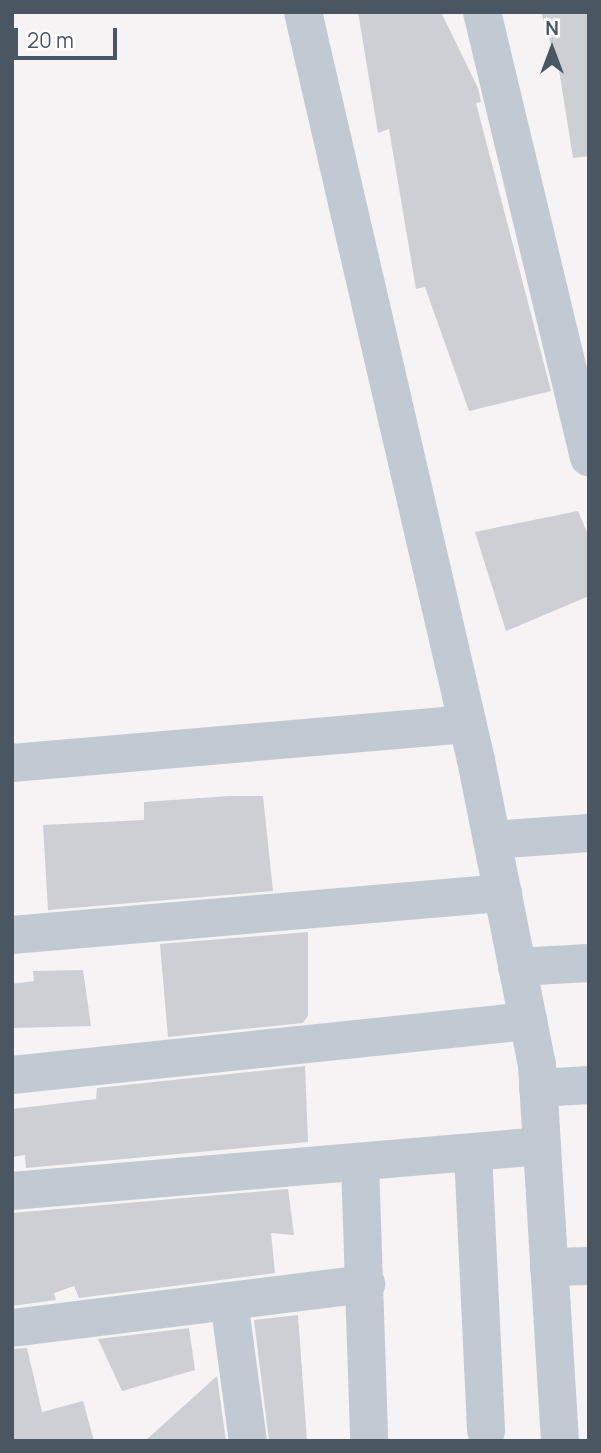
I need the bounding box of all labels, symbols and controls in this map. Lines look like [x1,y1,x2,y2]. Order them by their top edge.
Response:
scale bar [18,14,121,58]
north arrow [517,14,587,84]
text: N [545,15,559,41]
text: 20 m [27,26,74,54]

